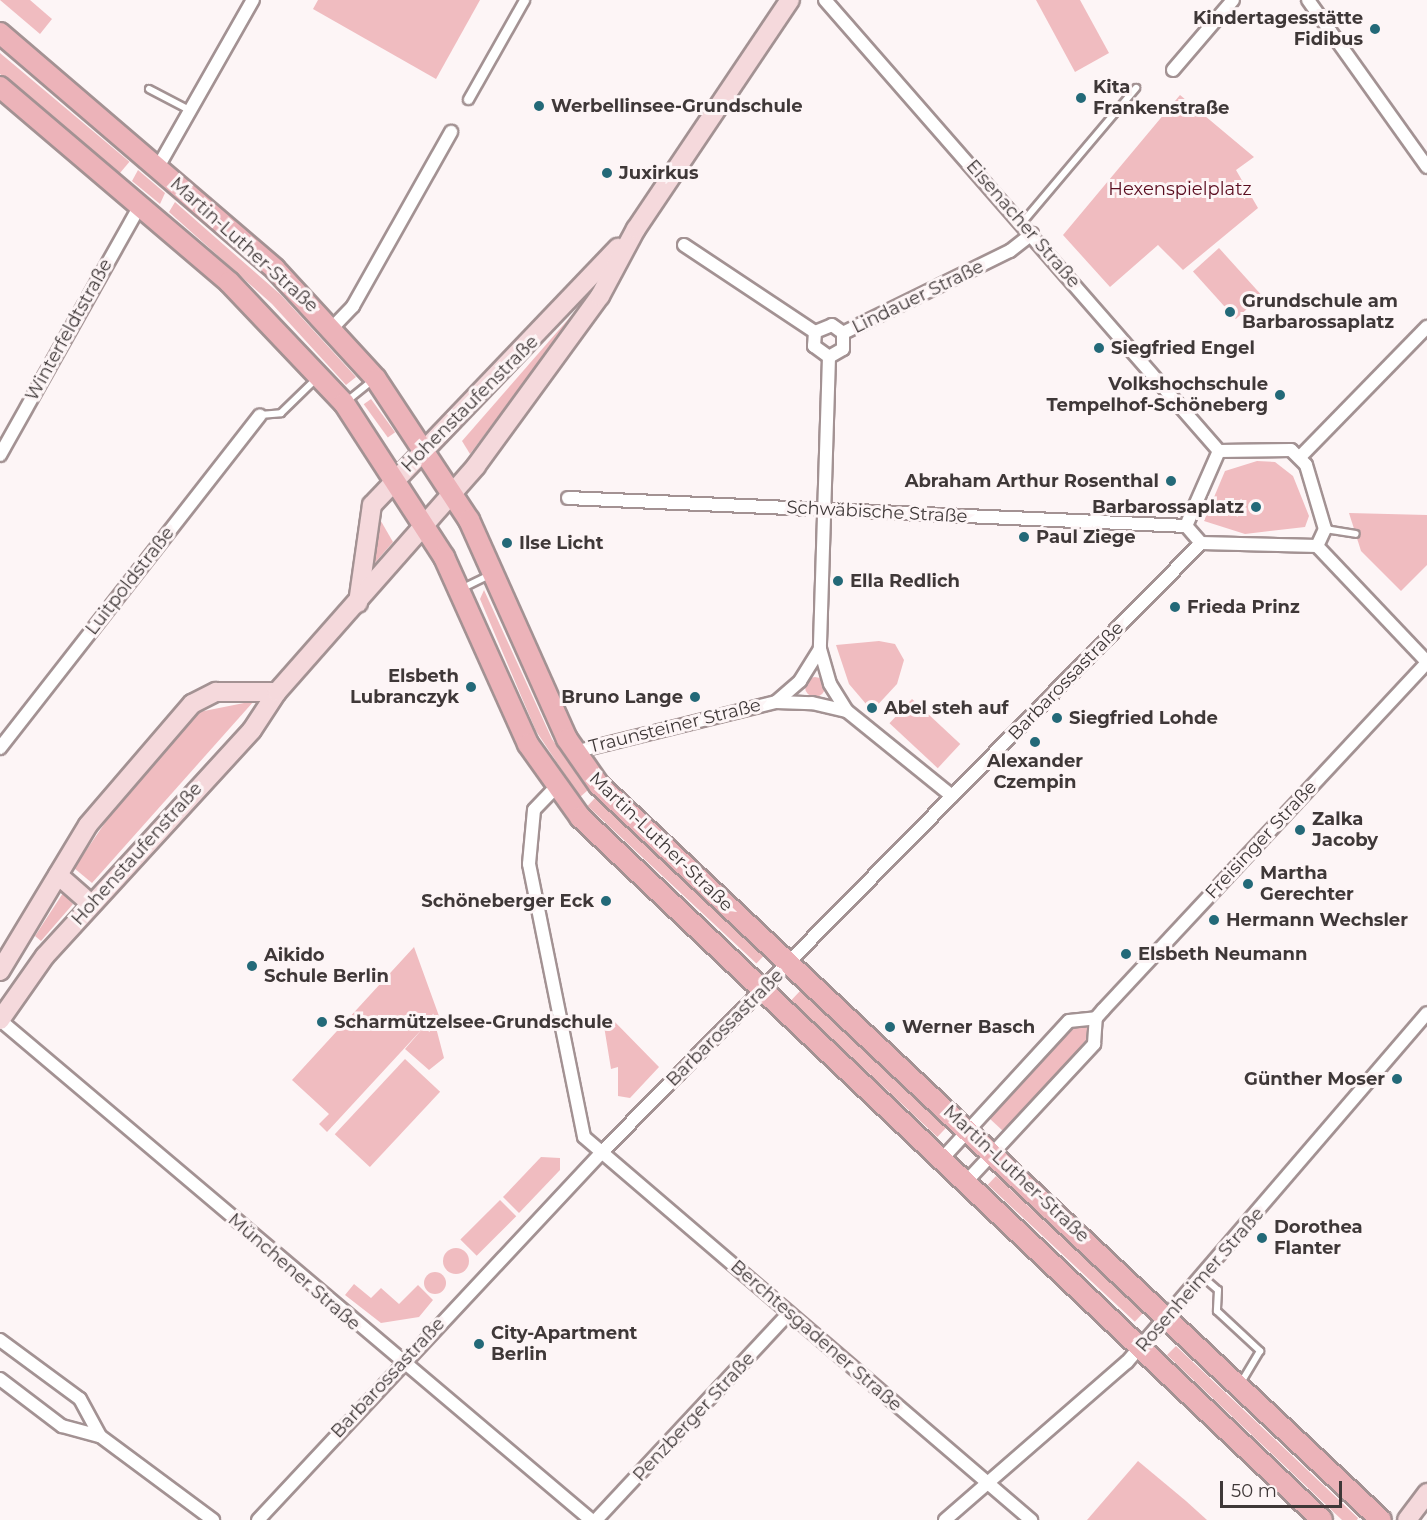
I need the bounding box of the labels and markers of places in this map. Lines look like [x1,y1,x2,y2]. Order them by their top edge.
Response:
place label: Kindertagesstätte Fidibus [1193,8,1363,50]
marker: Kindertagesstätte Fidibus [1368,22,1382,36]
place label: Kita Frankenstraße [1093,77,1229,119]
marker: Kita Frankenstraße [1074,91,1088,105]
place label: Werbellinsee-Grundschule [551,95,803,117]
marker: Werbellinsee-Grundschule [532,99,546,113]
place label: Juxirkus [619,162,698,184]
marker: Juxirkus [600,166,614,180]
place label: Grundschule am Barbarossaplatz [1242,291,1398,334]
marker: Grundschule am Barbarossaplatz [1223,305,1237,319]
place label: Siegfried Engel [1111,337,1255,359]
marker: Siegfried Engel [1092,341,1106,355]
place label: Volkshochschule Tempelhof-Schöneberg [1046,374,1268,416]
marker: Volkshochschule Tempelhof-Schöneberg [1273,388,1287,402]
place label: Abraham Arthur Rosenthal [905,470,1159,492]
marker: Abraham Arthur Rosenthal [1164,474,1178,488]
place label: Barbarossaplatz [1092,496,1244,518]
marker: Barbarossaplatz [1249,500,1263,514]
place label: Paul Ziege [1036,526,1136,548]
marker: Paul Ziege [1017,530,1031,544]
place label: Ilse Licht [519,532,603,554]
marker: Ilse Licht [500,536,514,550]
place label: Ella Redlich [850,570,960,592]
marker: Ella Redlich [831,574,845,588]
place label: Frieda Prinz [1187,596,1300,618]
marker: Frieda Prinz [1168,600,1182,614]
place label: Elsbeth Lubranczyk [350,666,459,708]
marker: Elsbeth Lubranczyk [464,680,478,694]
place label: Bruno Lange [561,686,683,708]
marker: Bruno Lange [688,690,702,704]
place label: Abel steh auf [884,697,1008,719]
marker: Abel steh auf [865,701,879,715]
place label: Siegfried Lohde [1069,707,1218,729]
marker: Siegfried Lohde [1050,711,1064,725]
marker: Alexander Czempin [1028,735,1042,749]
place label: Alexander Czempin [987,751,1083,794]
place label: Zalka Jacoby [1312,809,1378,852]
marker: Zalka Jacoby [1293,823,1307,837]
place label: Martha Gerechter [1260,863,1354,906]
marker: Martha Gerechter [1241,877,1255,891]
place label: Schöneberger Eck [421,890,594,912]
marker: Schöneberger Eck [599,894,613,908]
place label: Hermann Wechsler [1226,909,1408,931]
marker: Hermann Wechsler [1207,913,1221,927]
place label: Elsbeth Neumann [1138,943,1307,965]
place label: Aikido Schule Berlin [264,945,389,988]
marker: Elsbeth Neumann [1119,947,1133,961]
marker: Aikido Schule Berlin [245,959,259,973]
place label: Scharmützelsee-Grundschule [334,1011,613,1033]
marker: Scharmützelsee-Grundschule [315,1015,329,1029]
place label: Werner Basch [902,1016,1035,1038]
marker: Werner Basch [883,1020,897,1034]
place label: Günther Moser [1244,1068,1385,1090]
marker: Günther Moser [1390,1072,1404,1086]
place label: Dorothea Flanter [1274,1217,1363,1260]
marker: Dorothea Flanter [1255,1231,1269,1245]
place label: City-Apartment Berlin [491,1323,637,1366]
marker: City-Apartment Berlin [472,1337,486,1351]

